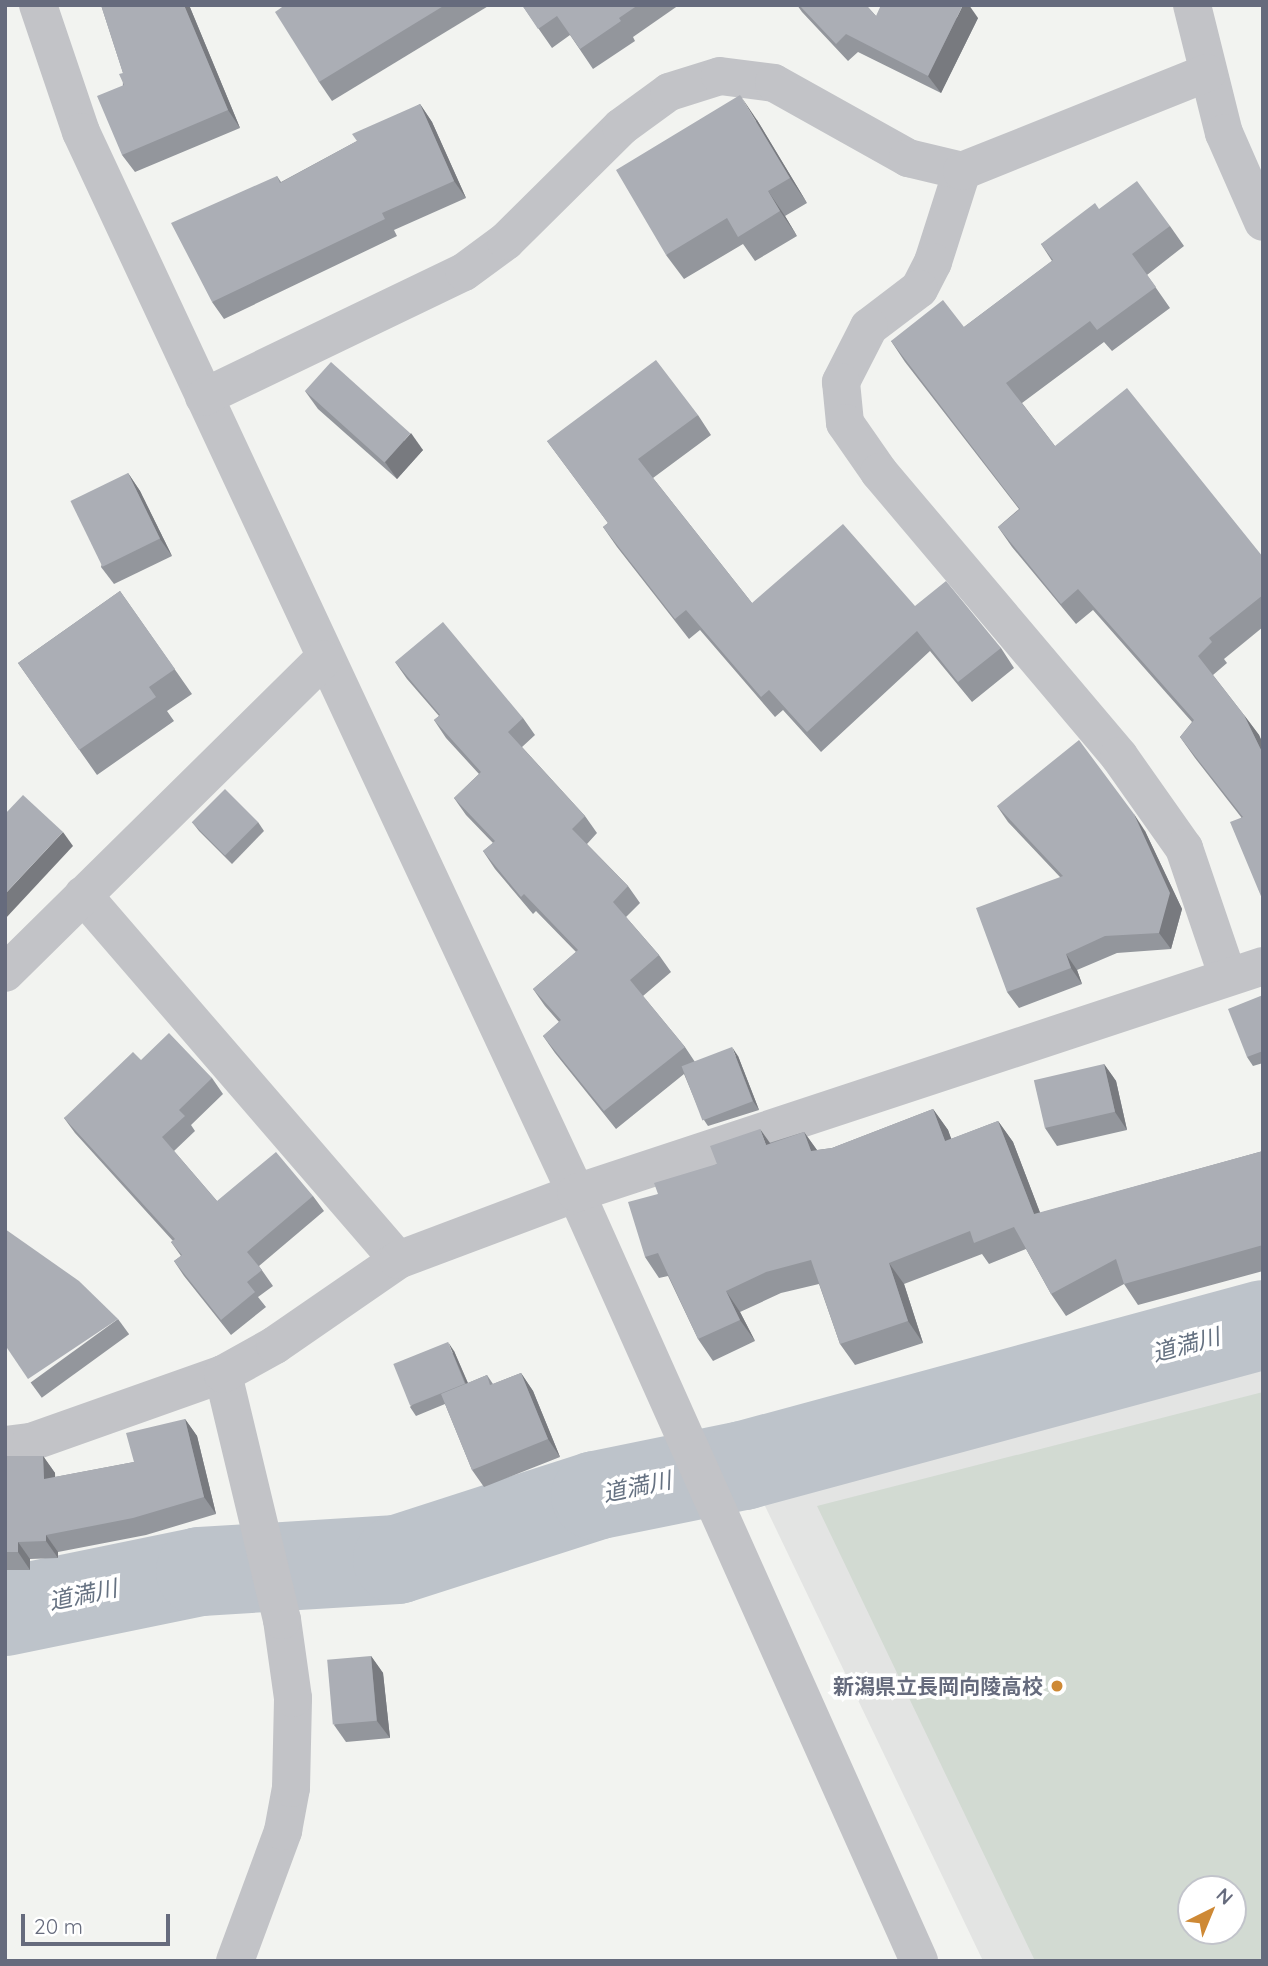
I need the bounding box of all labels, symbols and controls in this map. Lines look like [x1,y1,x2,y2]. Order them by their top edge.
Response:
water label: 道満川 [1149,1323,1223,1367]
water label: 道満川 [600,1466,674,1508]
water label: 道満川 [46,1574,120,1616]
place label: 新潟県立長岡向陵高校 [833,1673,1043,1699]
marker: 新潟県立長岡向陵高校 [1049,1678,1065,1694]
north arrow [1177,1875,1247,1945]
text: N [1212,1883,1238,1910]
scale bar [24,1899,173,1943]
text: 20 m [34,1913,83,1939]

